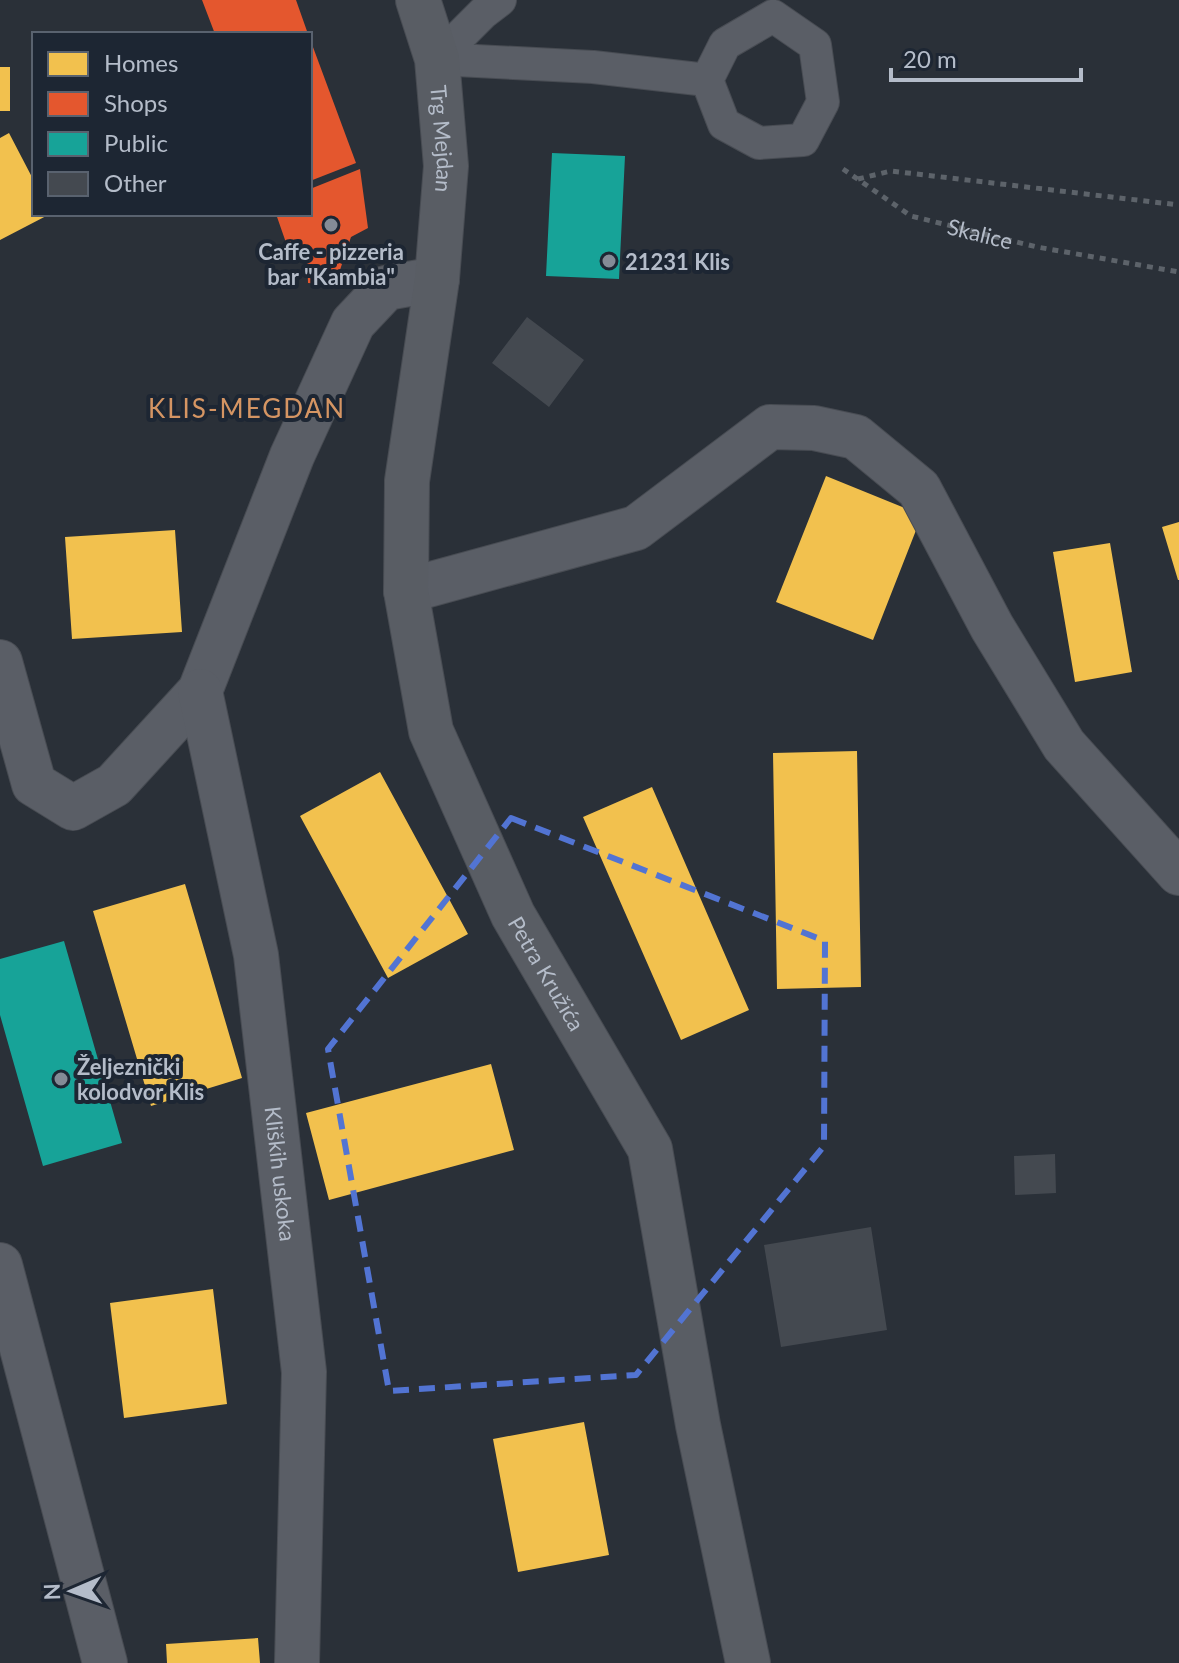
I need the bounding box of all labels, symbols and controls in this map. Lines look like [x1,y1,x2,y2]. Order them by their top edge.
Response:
legend [32,32,312,216]
scale bar [891,32,1081,82]
text: 20 m [903,44,957,73]
text: Homes [104,48,178,77]
street label: Trg Mejdan [426,84,460,194]
text: Shops [104,88,168,117]
text: Public [104,128,168,157]
text: Other [104,168,167,197]
street label: Skalice [945,212,1016,254]
marker: Caffe - pizzeria bar "Kambia" [322,216,340,234]
place label: Caffe - pizzeria bar "Kambia" [258,238,404,290]
place label: 21231 Klis [625,248,730,275]
marker: 21231 Klis [600,252,618,270]
district label: KLIS-MEGDAN [148,392,346,424]
street label: Petra Kružića [503,911,591,1035]
place label: Željeznički kolodvor Klis [77,1053,204,1105]
marker: Željeznički kolodvor Klis [52,1070,70,1088]
street label: Kliških uskoka [260,1105,302,1243]
north arrow [32,1551,112,1631]
text: N [38,1583,65,1601]

